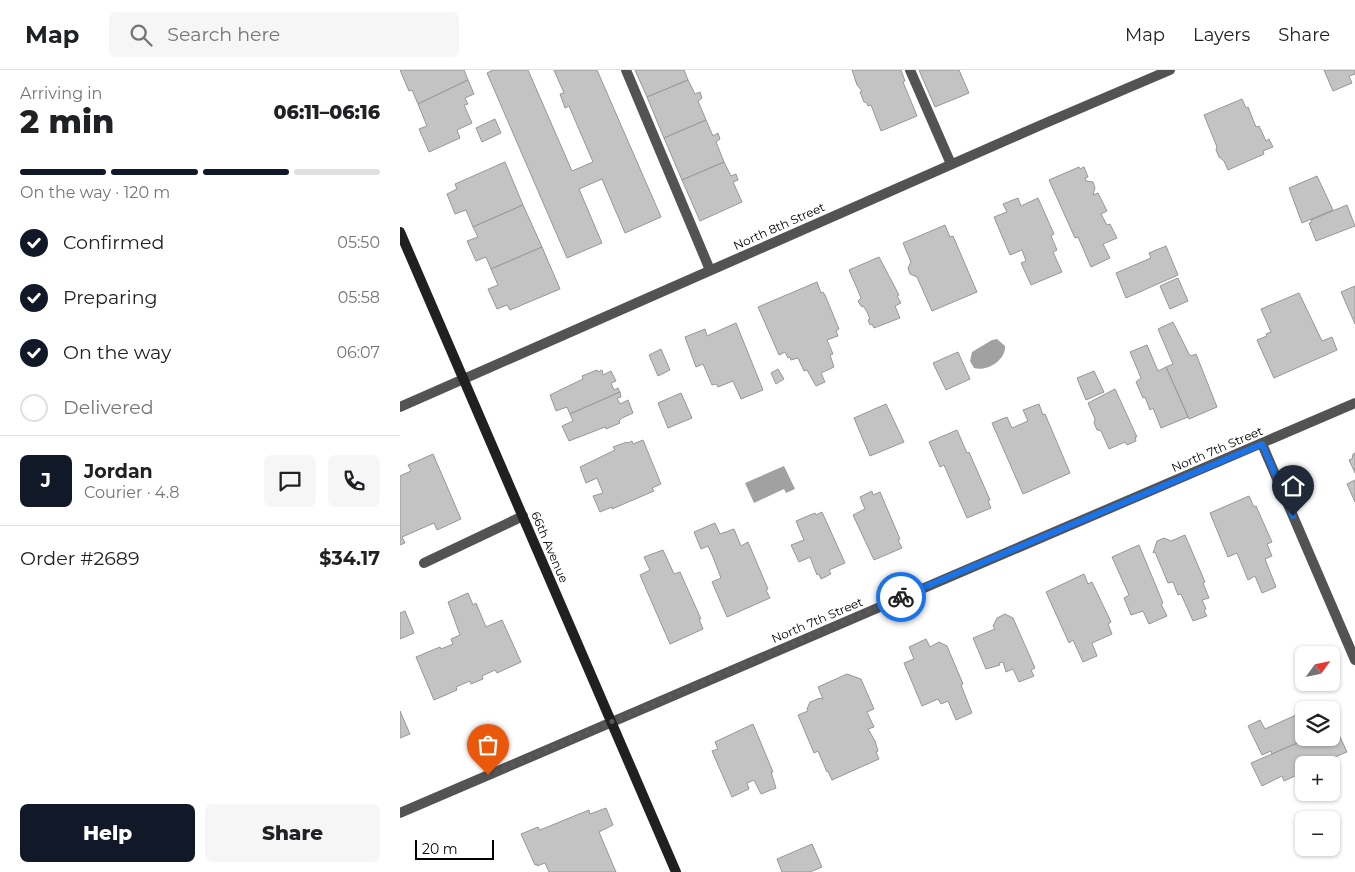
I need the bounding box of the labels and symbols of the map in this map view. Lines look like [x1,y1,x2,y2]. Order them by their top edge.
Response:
street label: North 8th Street [731,199,827,253]
street label: North 7th Street [1169,423,1265,475]
pin [1272,465,1314,516]
street label: 66th Avenue [528,509,572,585]
courier [876,572,926,622]
street label: North 7th Street [769,594,865,646]
north arrow [1295,646,1340,691]
pin [467,724,509,775]
scale bar [415,837,494,860]

